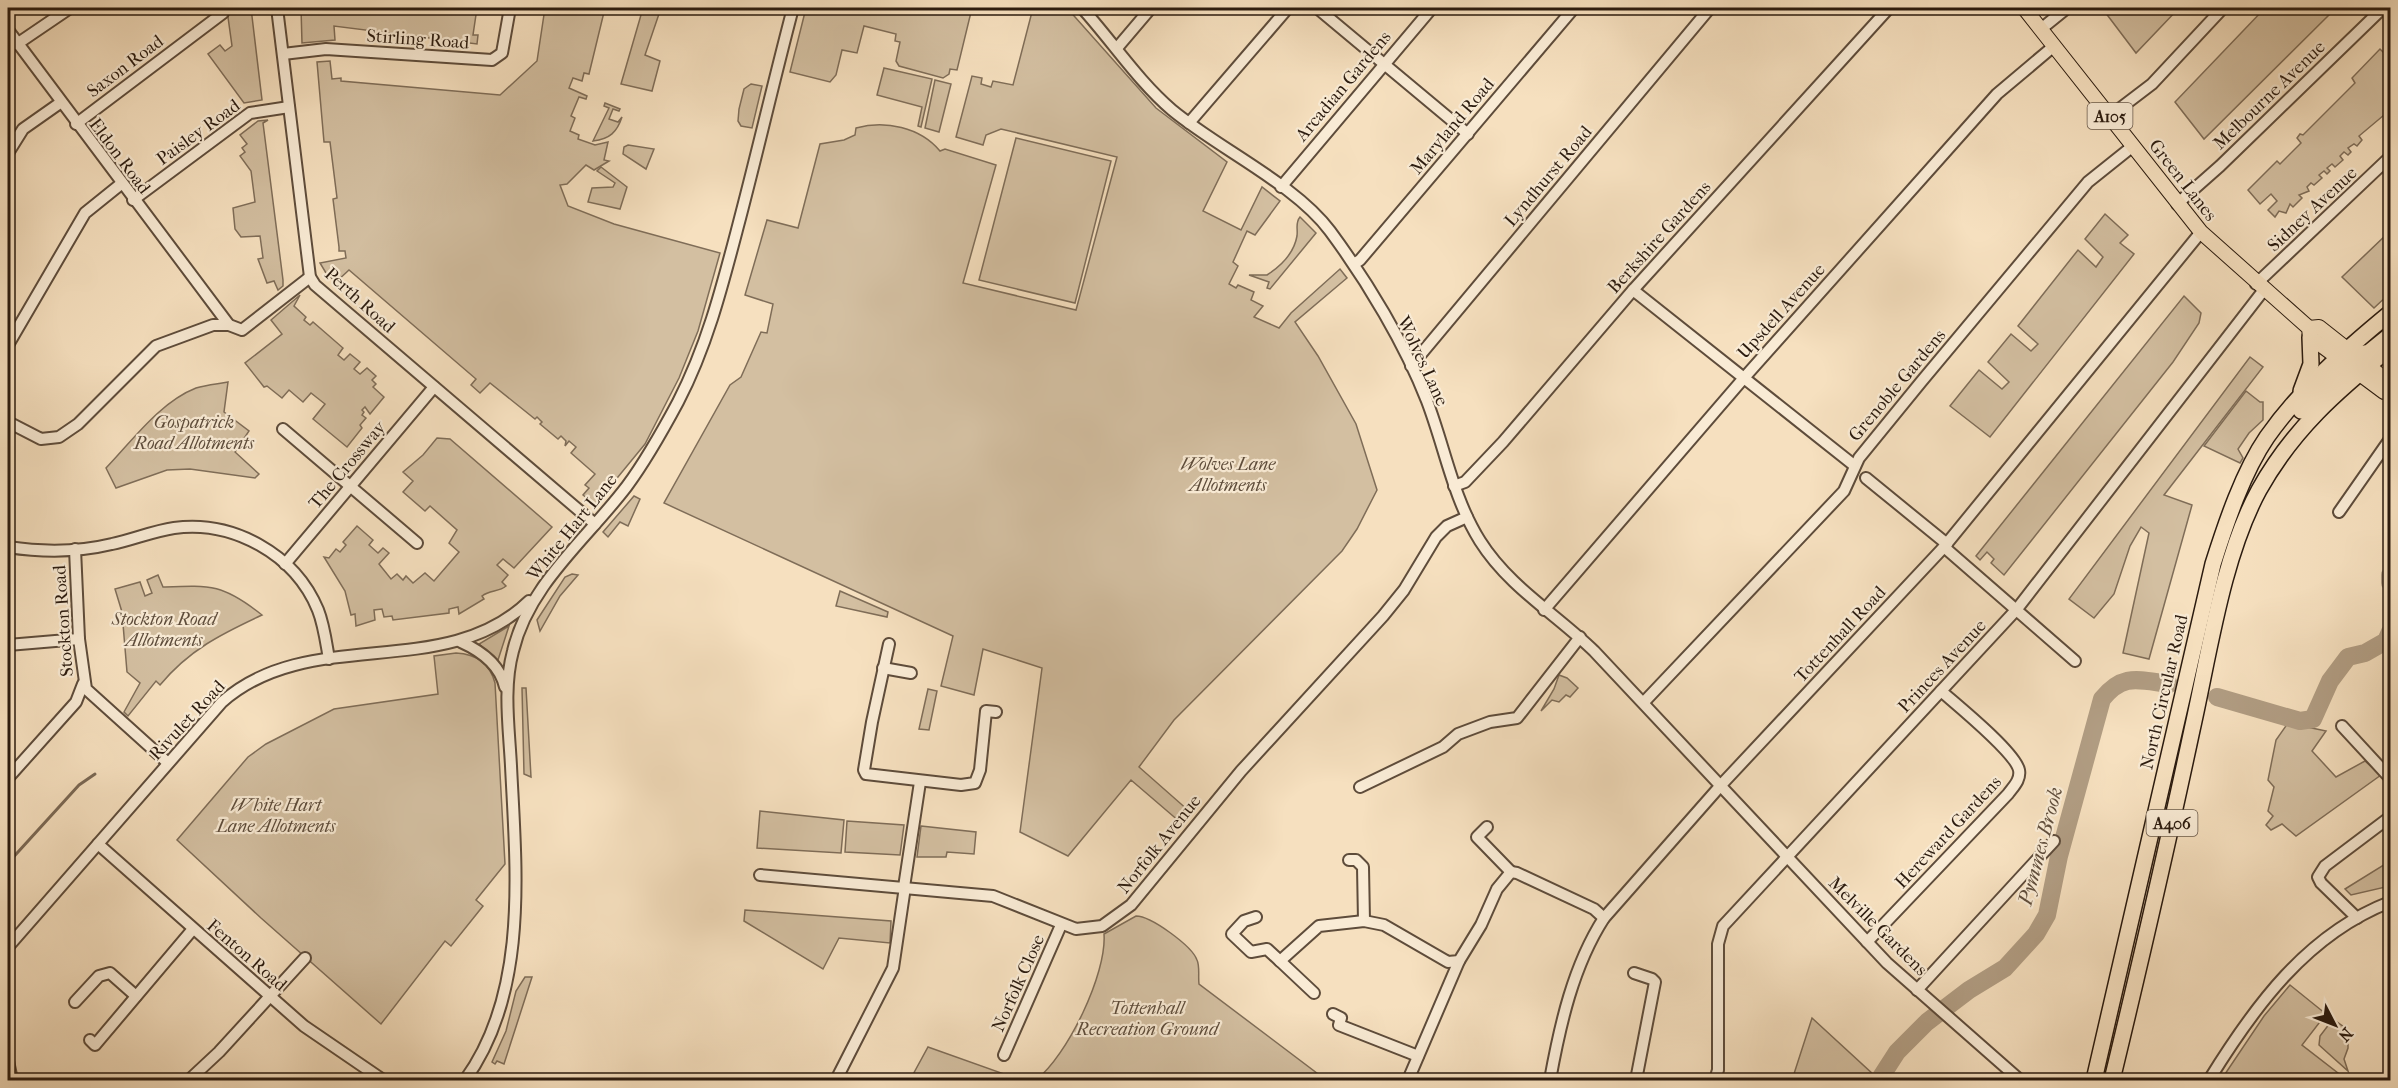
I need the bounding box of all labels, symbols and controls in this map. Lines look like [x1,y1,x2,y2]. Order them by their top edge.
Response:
street label: Stirling Road [366,25,470,54]
street label: Arcadian Gardens [1290,27,1396,147]
street label: Saxon Road [83,31,168,102]
street label: Melbourne Avenue [2209,37,2330,154]
street label: Maryland Road [1406,74,1499,179]
street label: Paisley Road [153,95,244,170]
road number: A105 [2088,103,2132,129]
street label: Eldon Road [84,114,155,198]
street label: Lyndhurst Road [1500,122,1597,231]
street label: Green Lanes [2144,135,2221,225]
street label: Sidney Avenue [2263,162,2362,256]
street label: Berkshire Gardens [1603,177,1716,298]
street label: Upsdell Avenue [1733,259,1830,363]
street label: Perth Road [320,263,399,338]
street label: Wolves Lane [1392,312,1453,410]
street label: Grenoble Gardens [1844,325,1951,446]
park label: Gospatrick Road Allotments [133,412,254,454]
street label: The Crossway [305,416,391,513]
park label: Wolves Lane Allotments [1180,454,1276,496]
street label: White Hart Lane [522,470,622,586]
street label: Stockton Road [49,564,78,677]
street label: Tottenhall Road [1790,582,1890,687]
park label: Stockton Road Allotments [111,609,219,651]
street label: North Circular Road [2136,612,2193,772]
street label: Princes Avenue [1894,615,1991,717]
street label: Rivulet Road [145,676,230,765]
street label: Hereward Gardens [1891,771,2006,893]
water label: Pymmes Brook [2013,784,2067,909]
street label: Norfolk Avenue [1113,791,1206,898]
park label: White Hart Lane Allotments [214,795,336,837]
road number: A406 [2146,810,2198,836]
street label: Melville Gardens [1824,873,1932,980]
street label: Fenton Road [203,915,291,996]
street label: Norfolk Close [988,931,1049,1035]
north arrow [2305,995,2365,1055]
park label: Tottenhall Recreation Ground [1075,998,1221,1040]
text: N [2334,1024,2357,1046]

